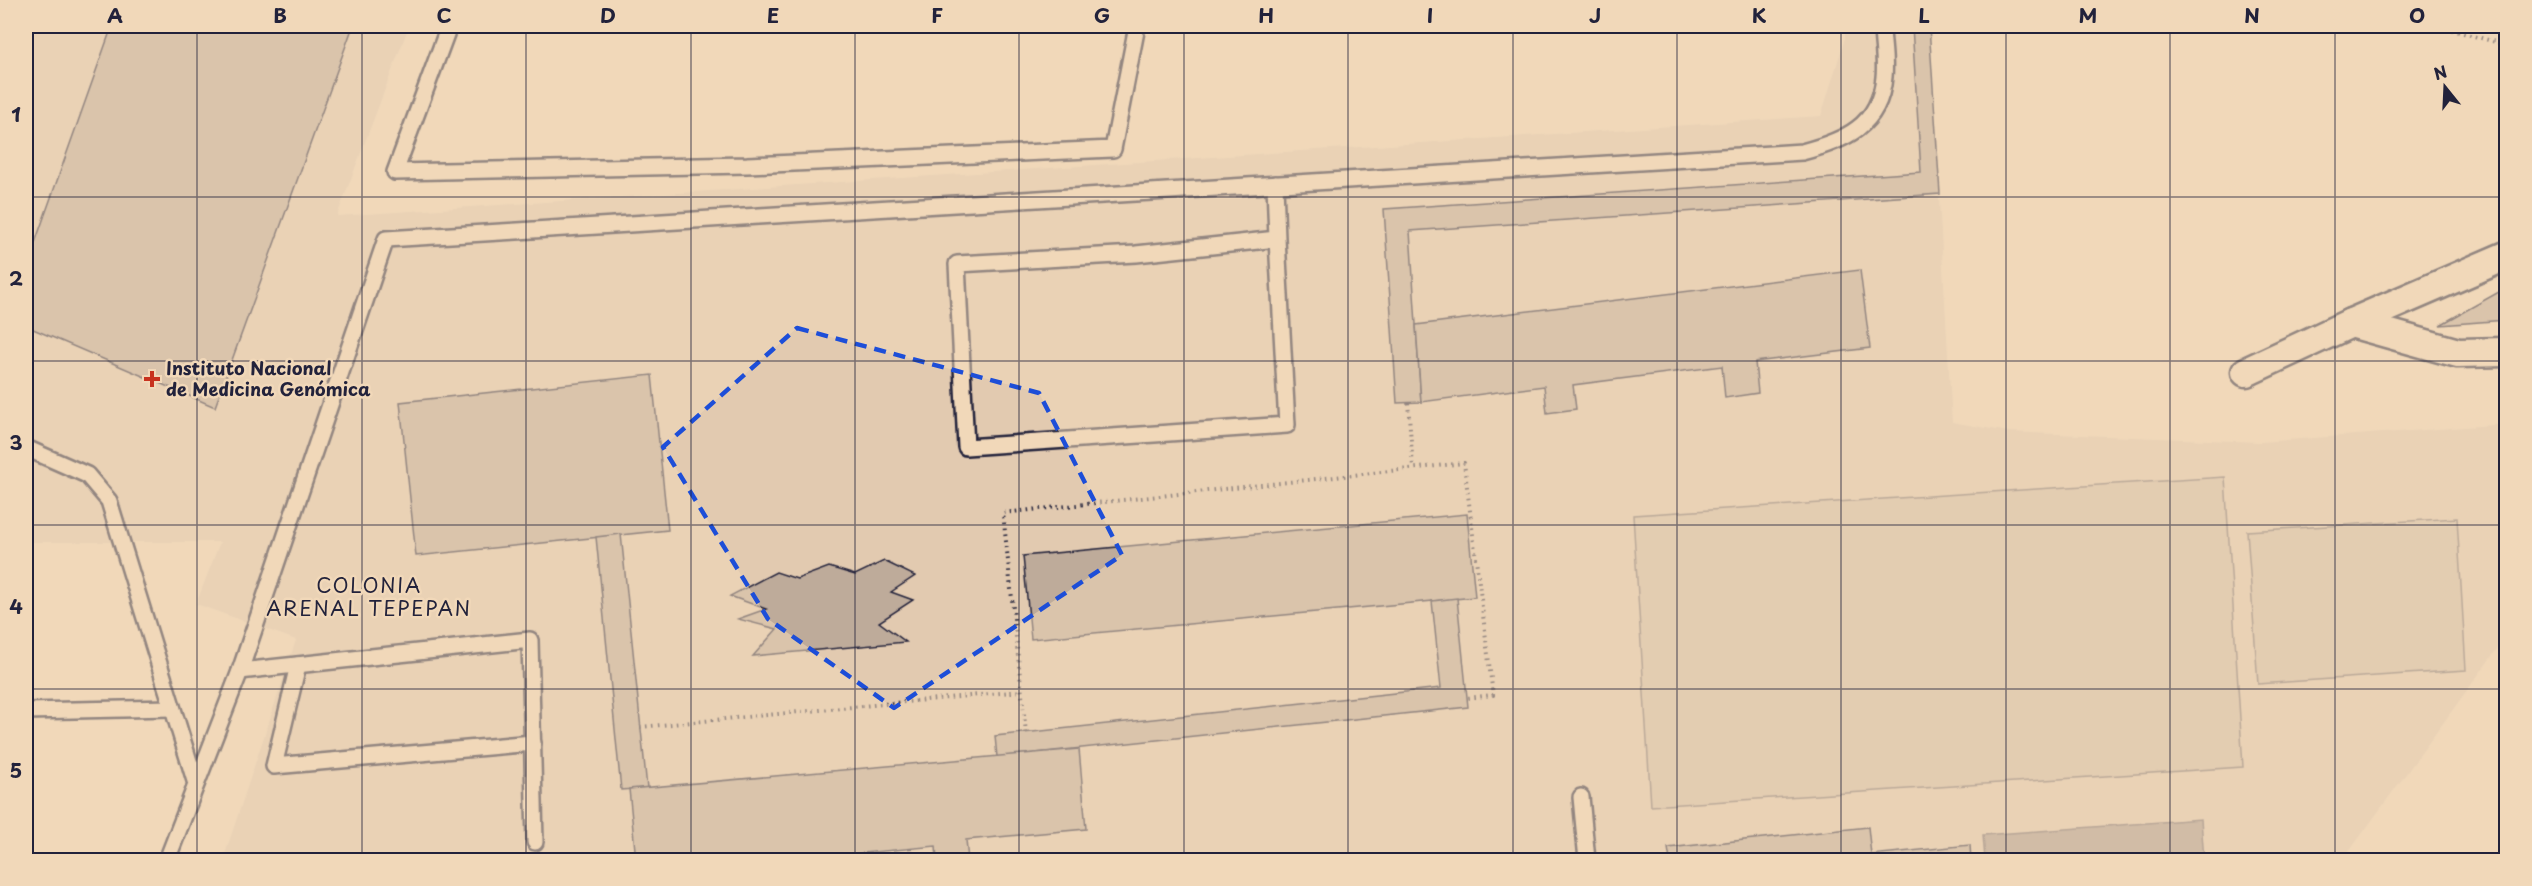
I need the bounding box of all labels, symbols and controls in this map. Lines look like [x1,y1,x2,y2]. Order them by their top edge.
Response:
text: A [107,0,123,30]
text: B [273,0,287,30]
text: C [436,0,452,30]
text: D [600,0,616,30]
text: E [767,0,779,30]
text: F [931,0,943,30]
text: G [1094,0,1110,30]
text: H [1258,0,1274,30]
text: I [1427,0,1433,30]
text: J [1589,0,1601,30]
text: K [1752,0,1767,30]
text: L [1918,0,1930,30]
text: M [2079,0,2097,30]
text: N [2244,0,2260,30]
text: O [2409,0,2425,30]
north arrow [2415,57,2475,117]
text: N [2430,58,2450,85]
text: 1 [11,99,21,129]
text: 2 [9,263,23,293]
place label: Instituto Nacional de Medicina Genómica [166,354,371,402]
marker: Instituto Nacional de Medicina Genómica [143,370,161,388]
text: 3 [9,427,23,457]
district label: COLONIA ARENAL TEPEPAN [266,570,472,623]
text: 4 [9,591,23,621]
text: 5 [10,755,22,785]

